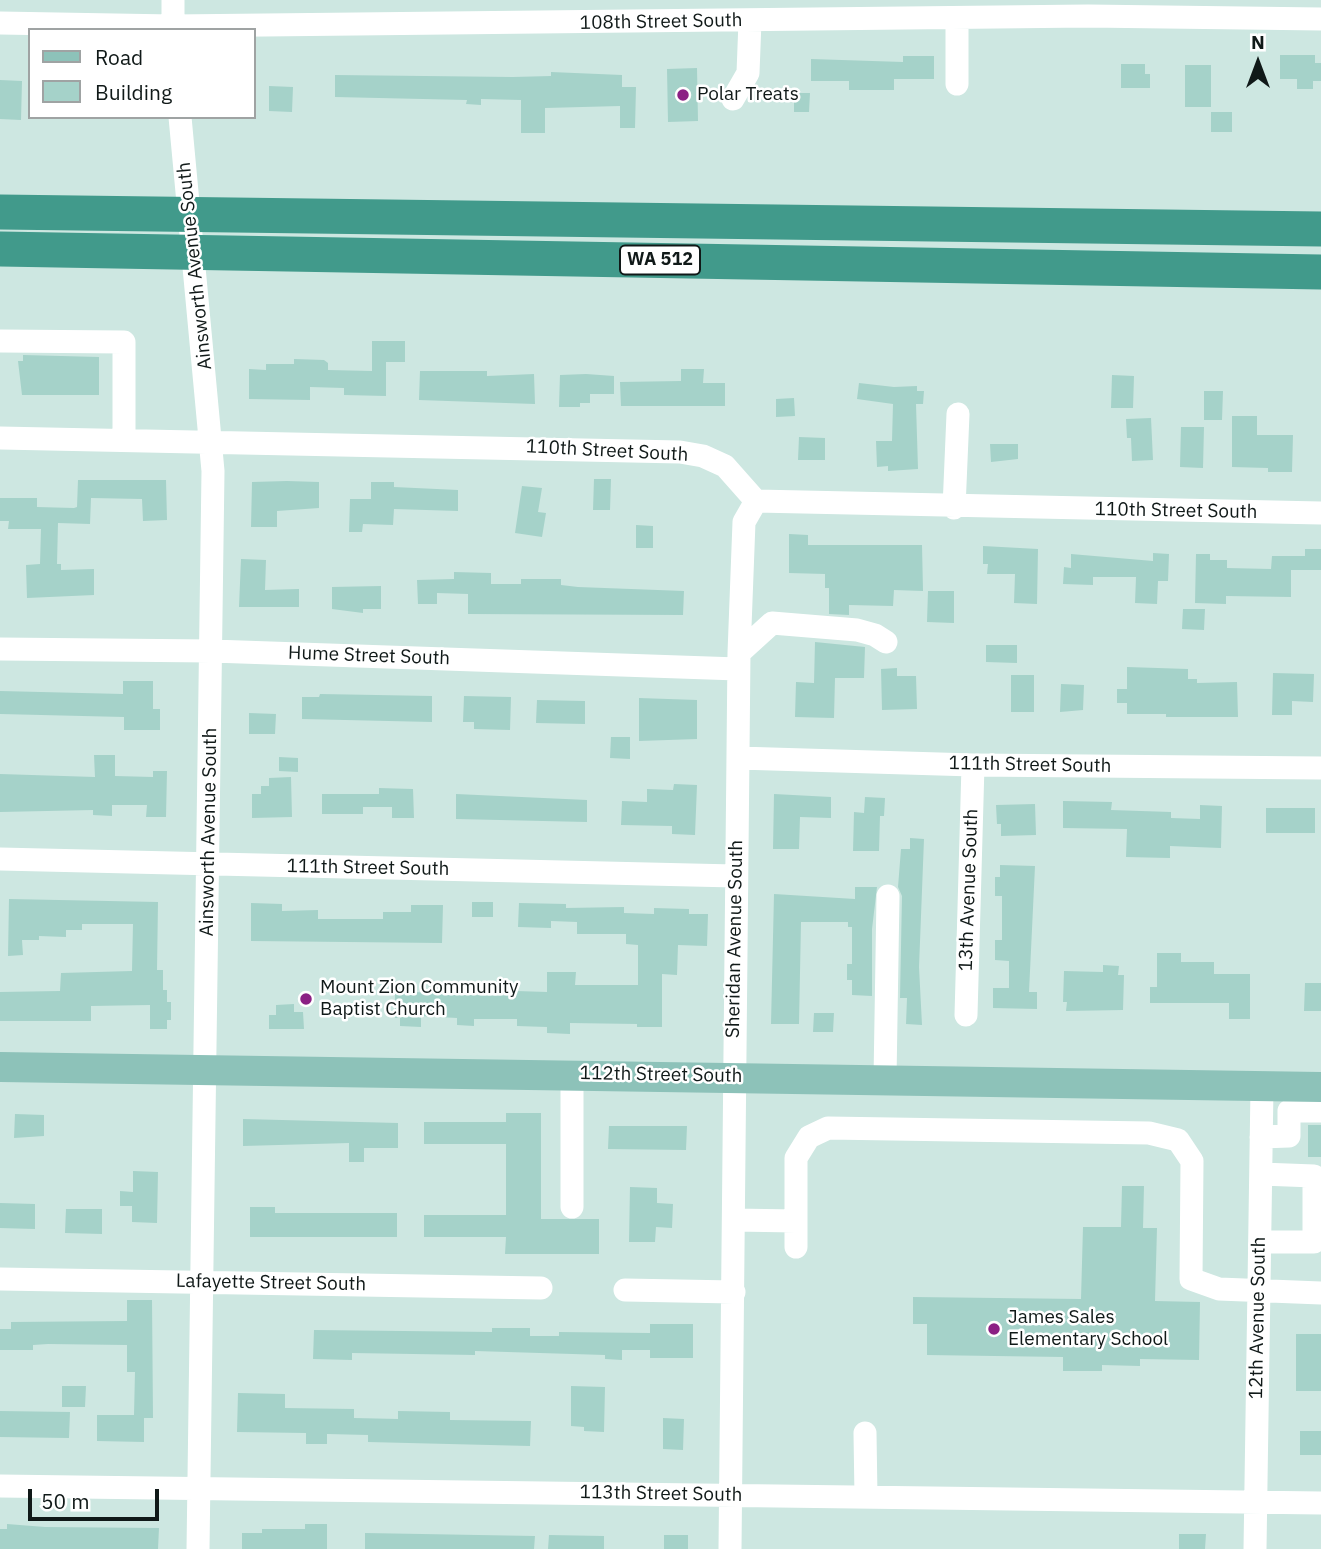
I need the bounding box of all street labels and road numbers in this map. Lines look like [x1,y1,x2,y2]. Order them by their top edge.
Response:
street label: 108th Street South [579,9,743,35]
street label: Ainsworth Avenue South [173,161,217,371]
road number: WA 512 [620,246,700,274]
street label: 110th Street South [525,435,689,467]
street label: 110th Street South [1094,498,1258,524]
street label: Hume Street South [288,642,450,670]
street label: Ainsworth Avenue South [196,727,222,937]
street label: 111th Street South [948,752,1112,778]
street label: 13th Avenue South [955,808,983,972]
street label: Sheridan Avenue South [722,840,748,1038]
street label: 111th Street South [286,855,450,881]
street label: 112th Street South [579,1062,743,1088]
street label: 12th Avenue South [1245,1237,1271,1399]
street label: Lafayette Street South [176,1270,366,1296]
street label: 113th Street South [579,1481,743,1507]

